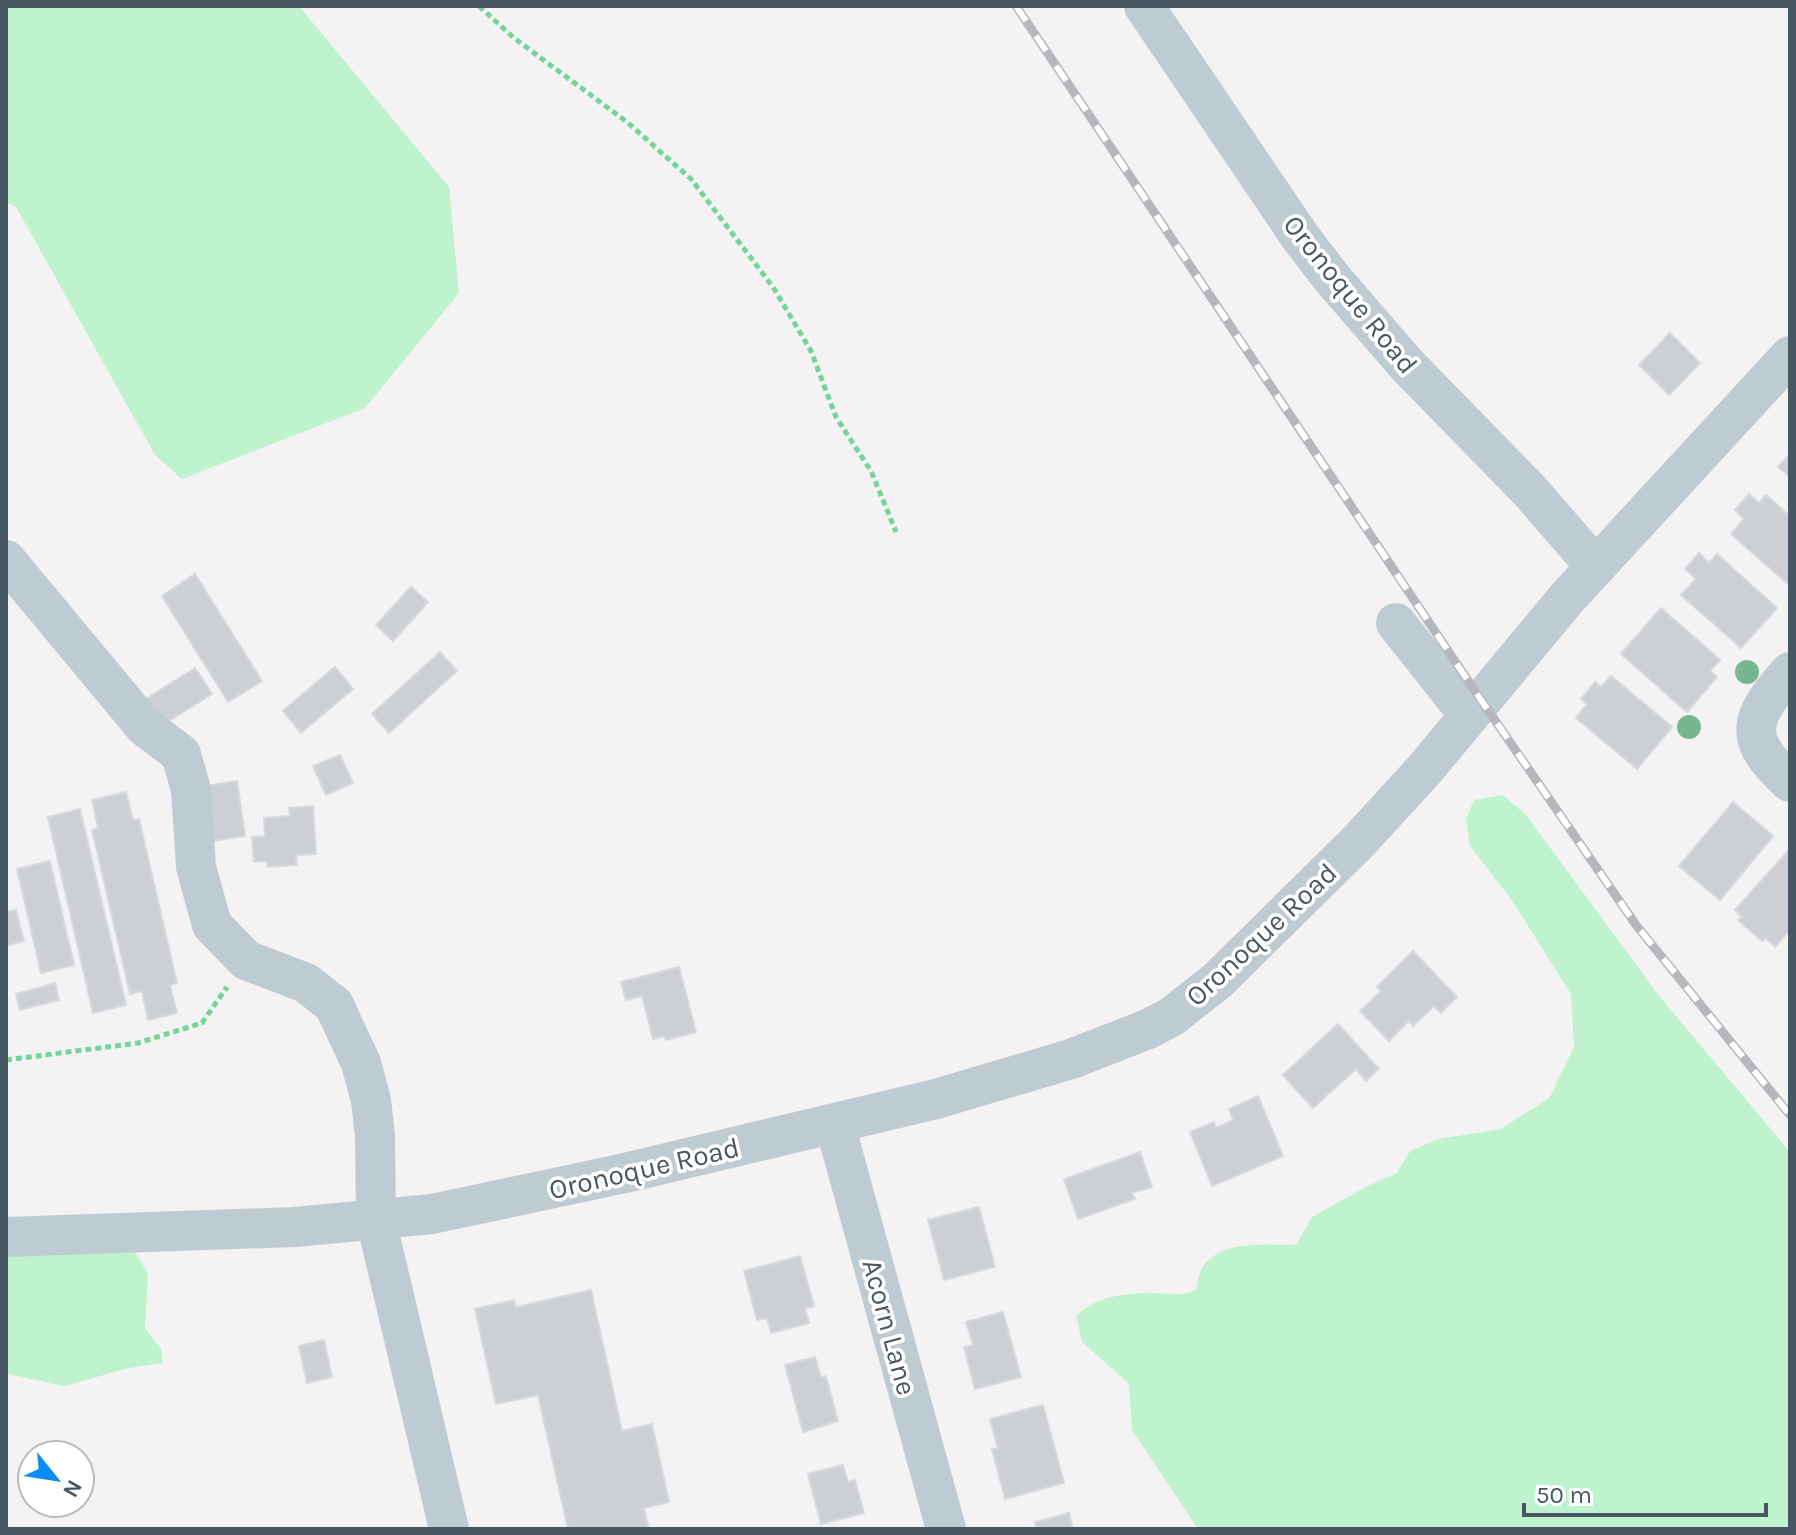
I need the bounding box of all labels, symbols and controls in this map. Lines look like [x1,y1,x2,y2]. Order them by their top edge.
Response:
street label: Oronoque Road [1277,208,1425,380]
street label: Oronoque Road [1179,856,1344,1013]
street label: Oronoque Road [546,1131,743,1206]
street label: Acorn Lane [856,1256,923,1399]
north arrow [16,1439,96,1519]
scale bar [1524,1467,1766,1517]
text: N [57,1475,88,1502]
text: 50 m [1536,1481,1592,1509]

